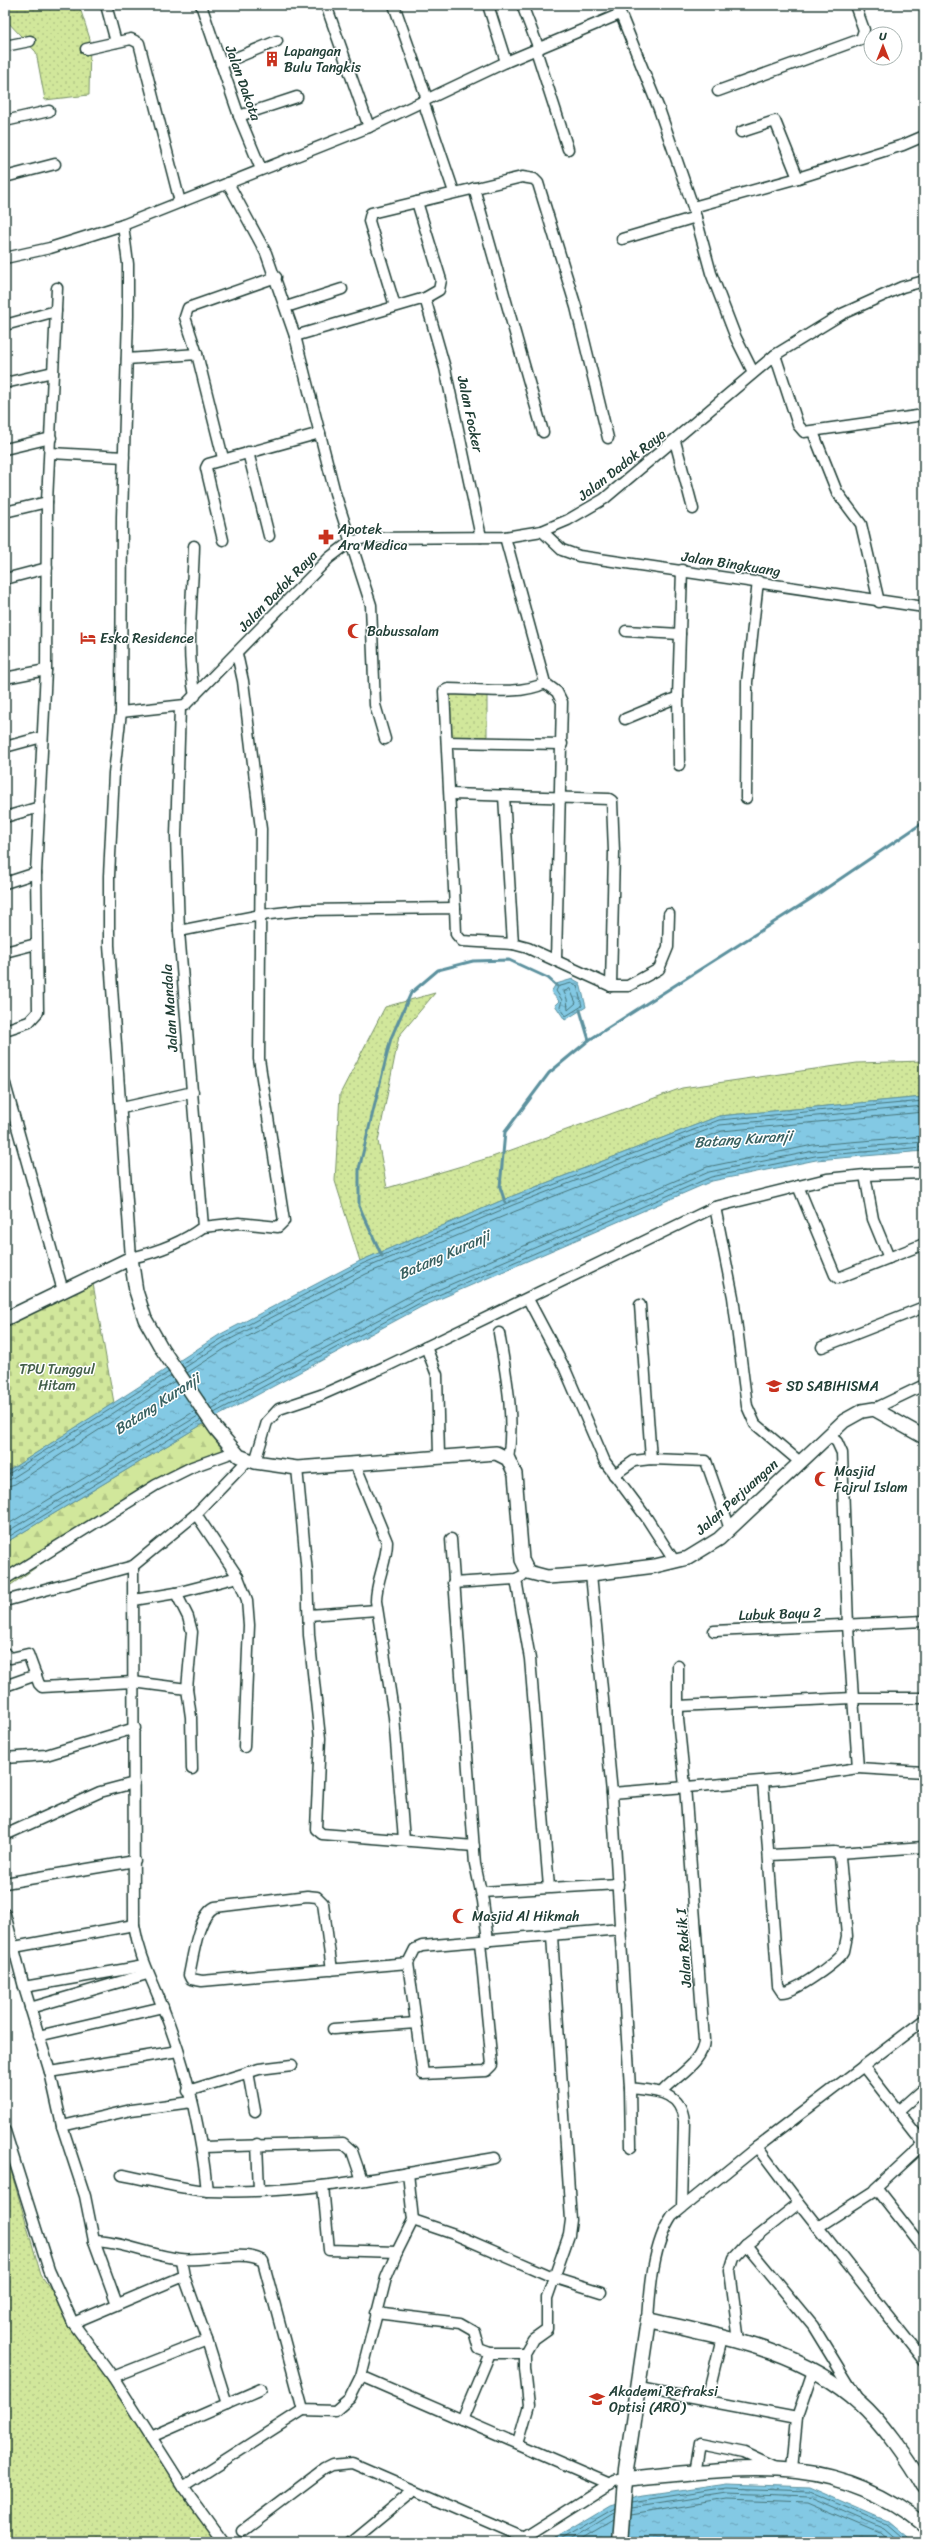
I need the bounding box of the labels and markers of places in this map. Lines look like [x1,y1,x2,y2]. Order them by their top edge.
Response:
place label: Lapangan Bulu Tangkis [284,39,362,80]
building icon: Lapangan Bulu Tangkis [263,50,281,68]
place label: Apotek Ara Medica [337,517,407,558]
pharmacy icon: Apotek Ara Medica [317,528,335,546]
place label: Babussalam [367,619,439,644]
mosque icon: Babussalam [346,622,364,640]
place label: Eska Residence [100,626,194,651]
hotel icon: Eska Residence [79,629,97,647]
place label: SD SABIHISMA [786,1374,879,1399]
school or university icon: SD SABIHISMA [765,1377,783,1395]
place label: Masjid Fajrul Islam [834,1459,908,1500]
mosque icon: Masjid Fajrul Islam [813,1470,831,1488]
place label: Masjid Al Hikmah [472,1904,579,1929]
mosque icon: Masjid Al Hikmah [451,1907,469,1925]
place label: Akademi Refraksi Optisi (ARO) [608,2379,719,2420]
school or university icon: Akademi Refraksi Optisi (ARO) [588,2390,606,2408]

